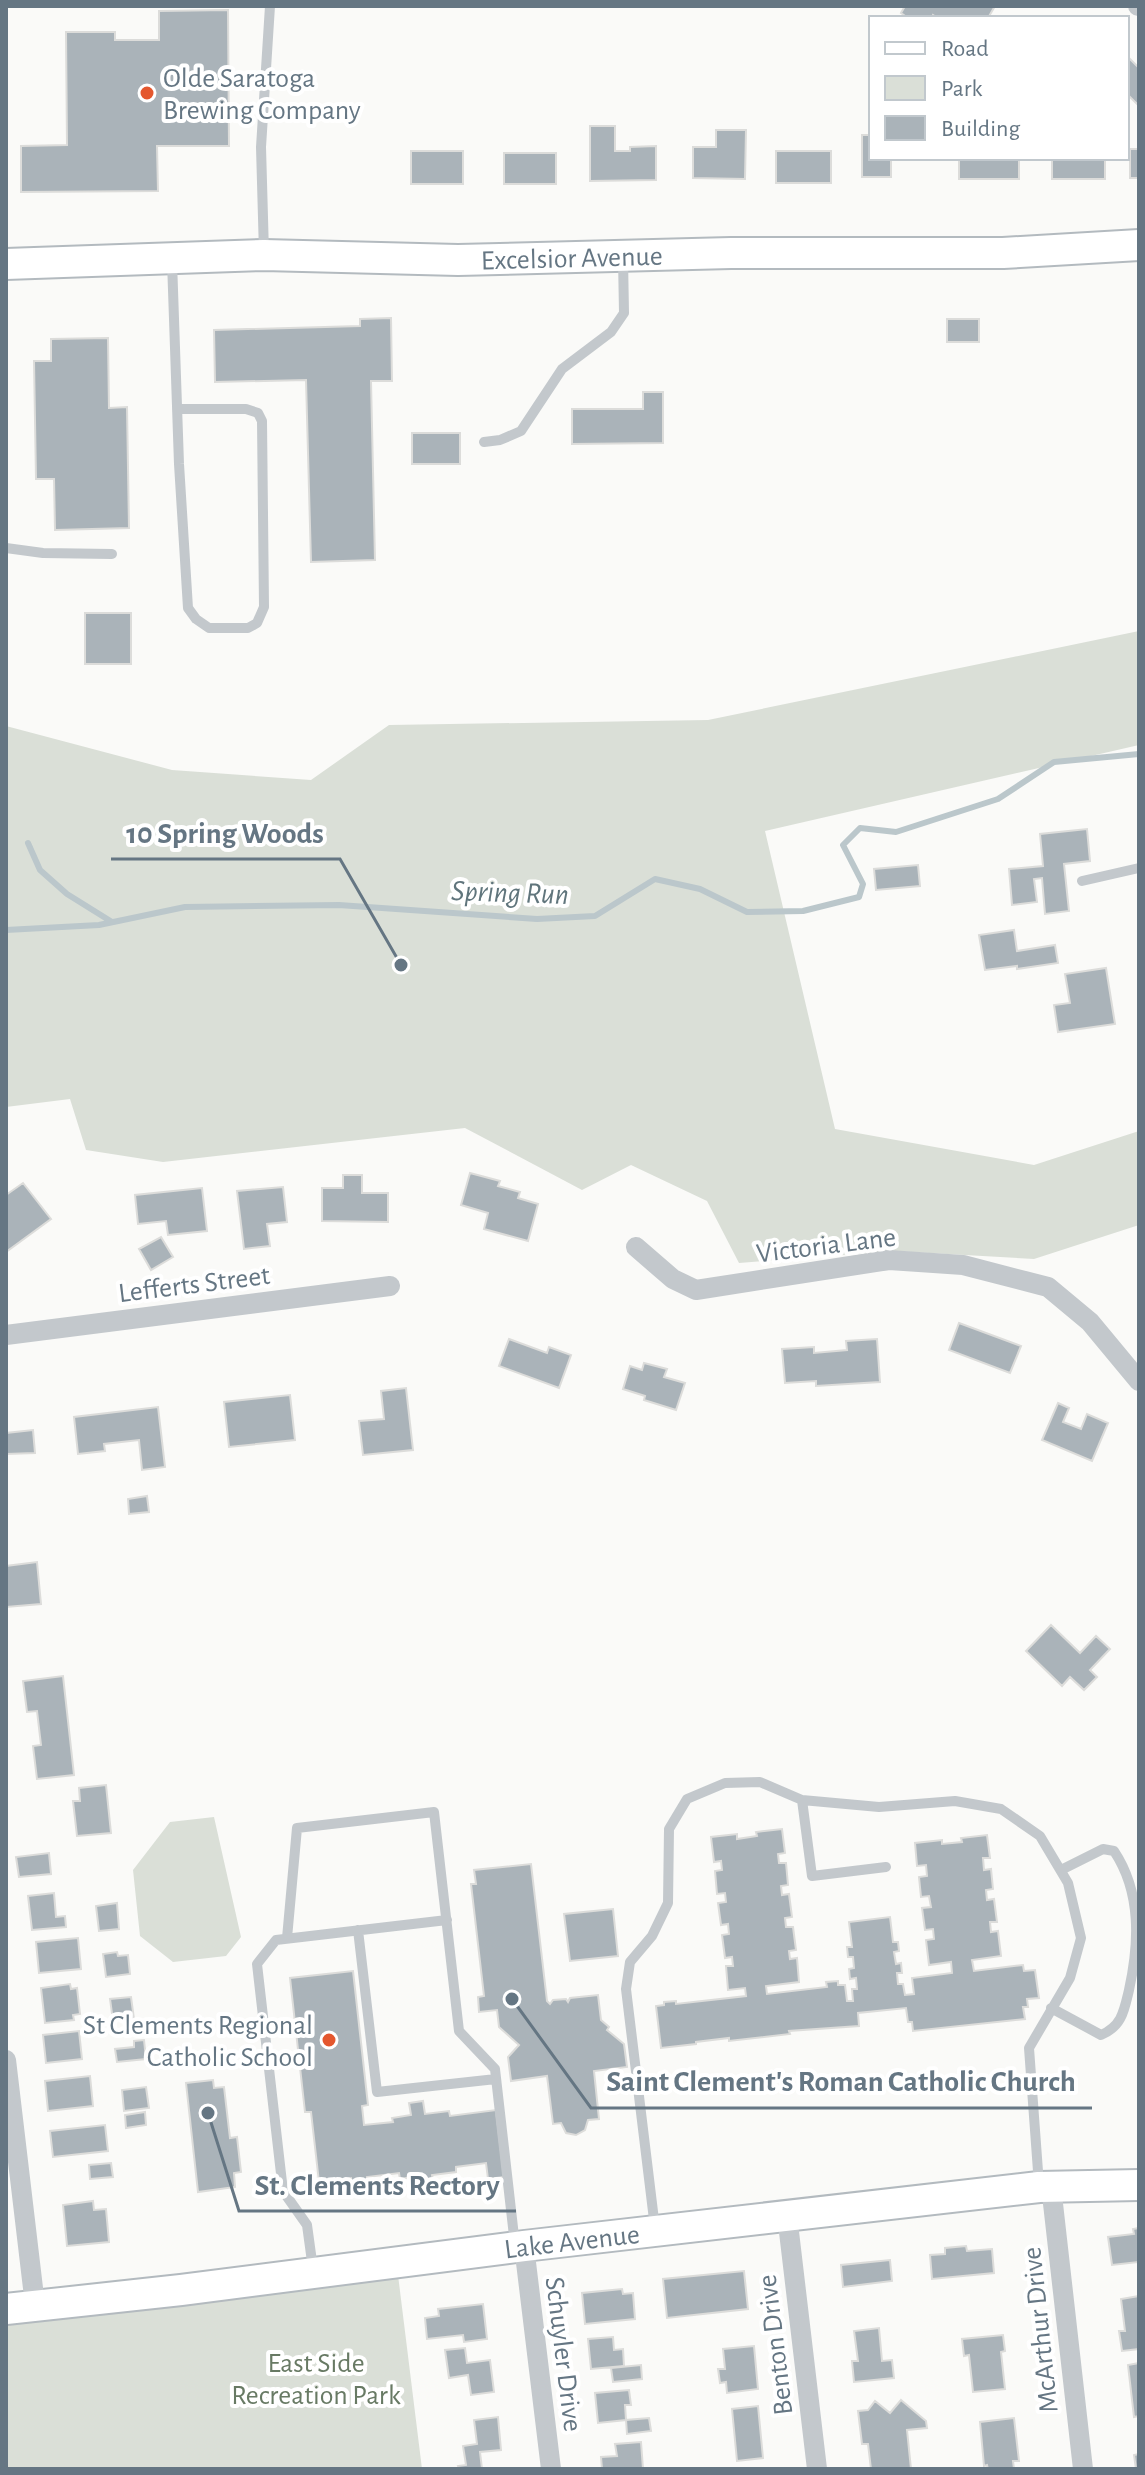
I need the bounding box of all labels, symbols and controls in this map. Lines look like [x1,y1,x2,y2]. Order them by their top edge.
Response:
legend [869,16,1129,160]
text: Road [941,37,989,61]
place label: Olde Saratoga Brewing Company [163,65,361,125]
text: Park [941,77,982,101]
marker: Olde Saratoga Brewing Company [138,84,156,102]
text: Building [941,117,1020,141]
street label: Excelsior Avenue [481,243,663,275]
callout: 10 Spring Woods [111,805,340,859]
text: 10 Spring Woods [126,819,324,849]
water label: Spring Run [450,876,569,910]
street label: Victoria Lane [755,1224,898,1268]
street label: Lefferts Street [117,1262,272,1308]
place label: St Clements Regional Catholic School [83,2012,313,2072]
marker: St Clements Regional Catholic School [320,2031,338,2049]
callout: Saint Clement's Roman Catholic Church [591,2054,1092,2108]
text: Saint Clement's Roman Catholic Church [606,2067,1076,2097]
callout: St. Clements Rectory [239,2157,516,2211]
text: St. Clements Rectory [254,2171,500,2201]
street label: Lake Avenue [503,2221,641,2264]
street label: McArthur Drive [1018,2245,1064,2414]
street label: Benton Drive [753,2273,798,2417]
street label: Schuyler Drive [540,2275,586,2433]
park label: East Side Recreation Park [231,2350,401,2410]

